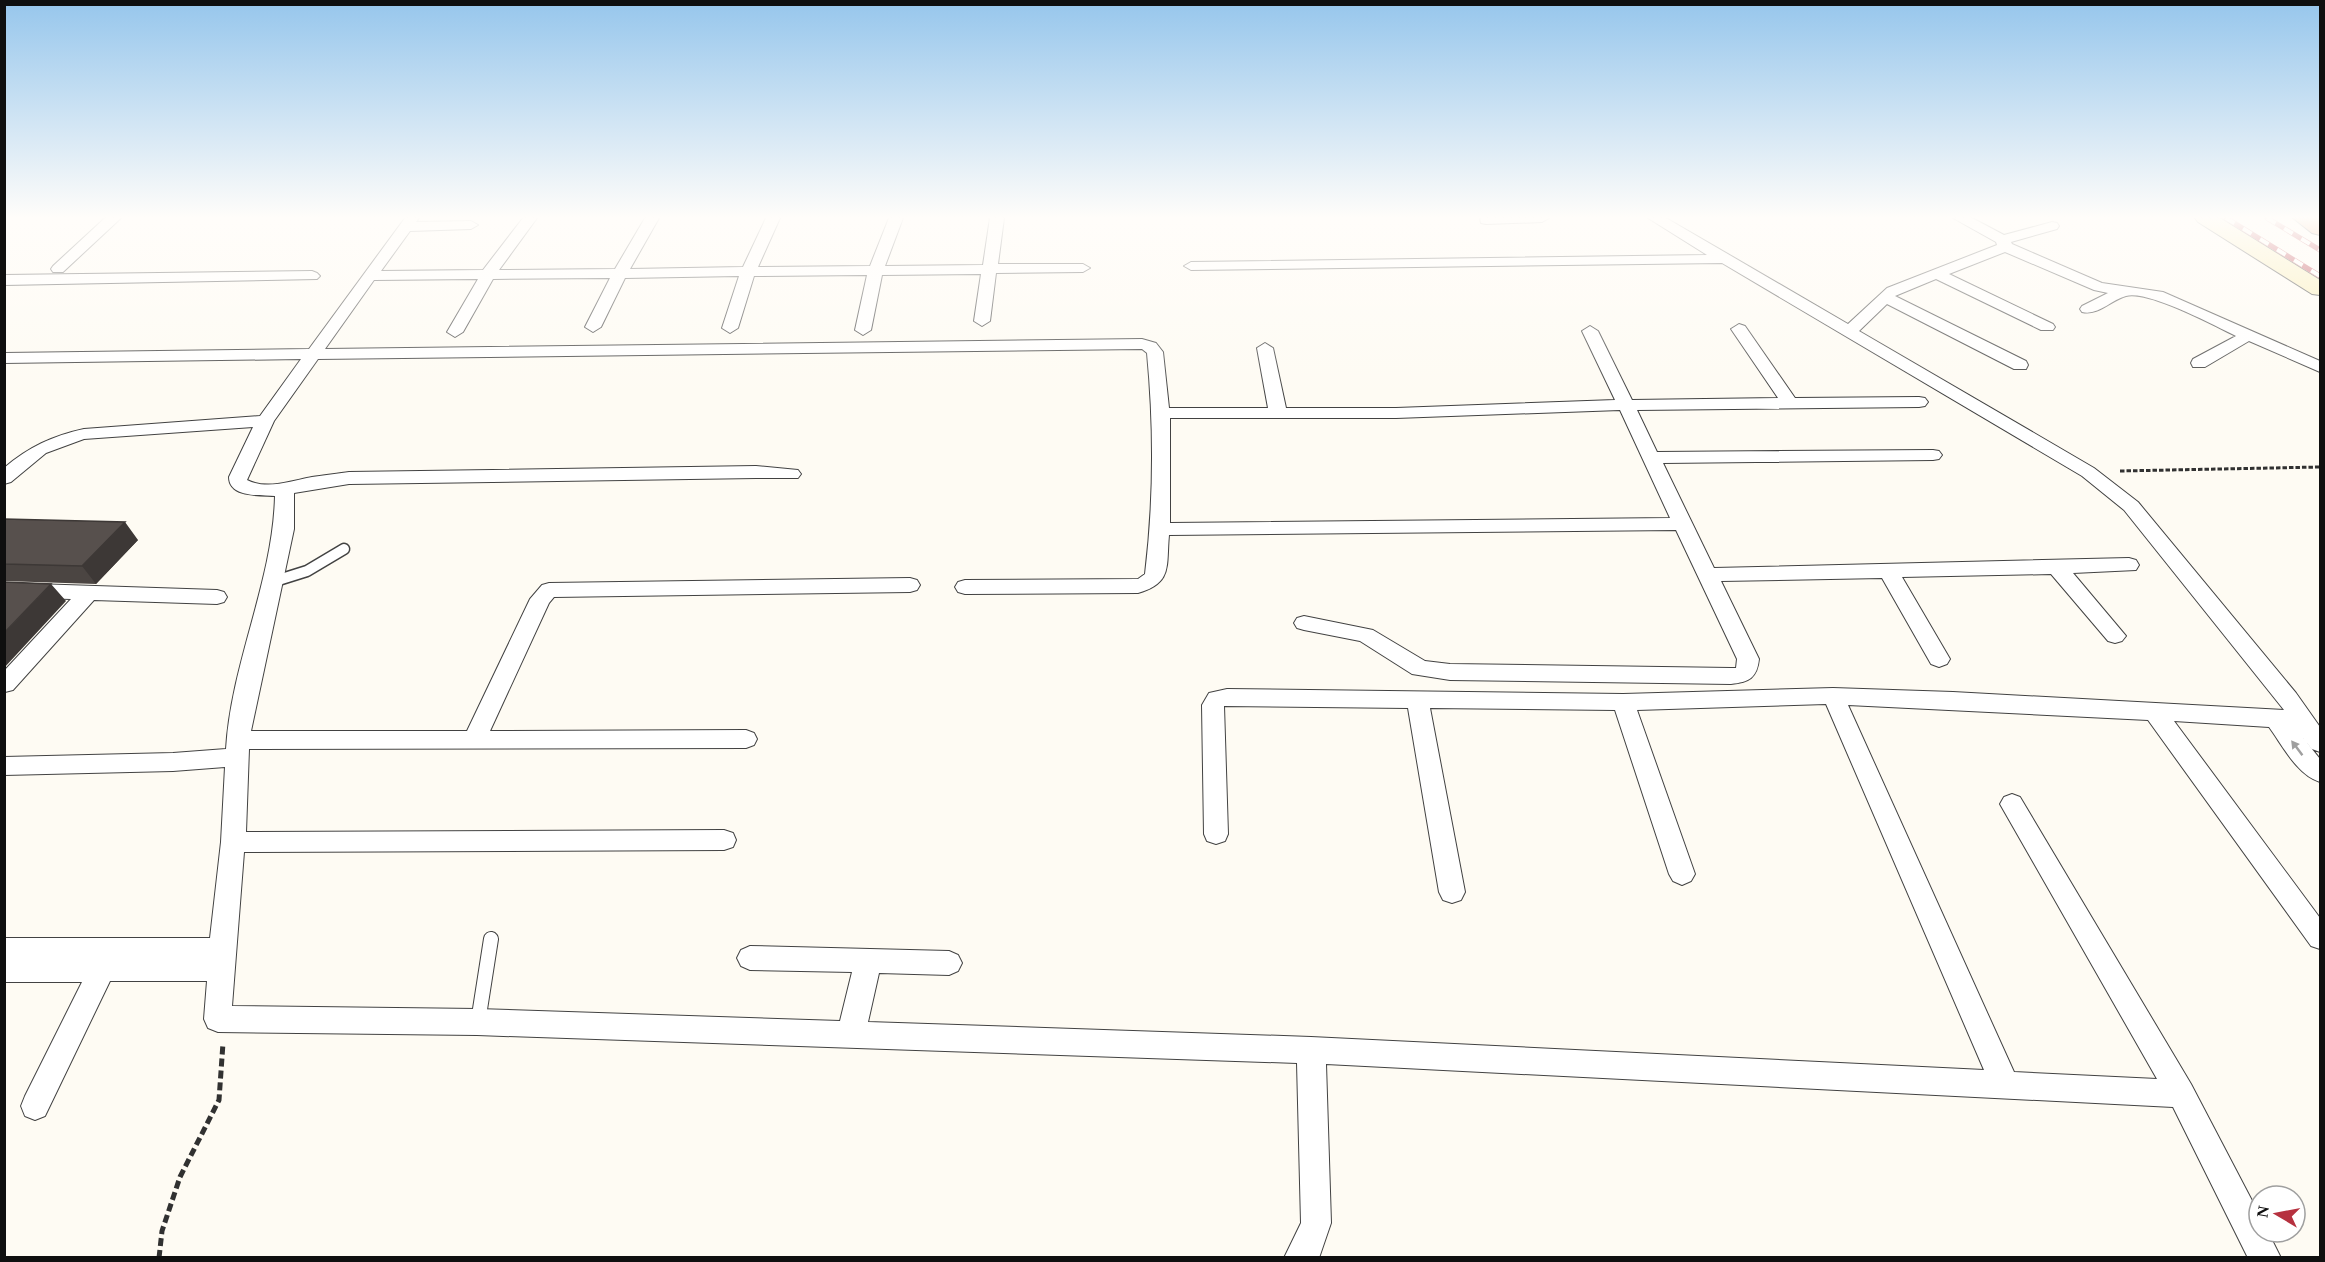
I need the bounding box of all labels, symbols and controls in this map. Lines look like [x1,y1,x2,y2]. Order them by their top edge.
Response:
one-way arrow [2292,740,2304,755]
north arrow [2247,1184,2307,1244]
text: N [2253,1204,2272,1219]

